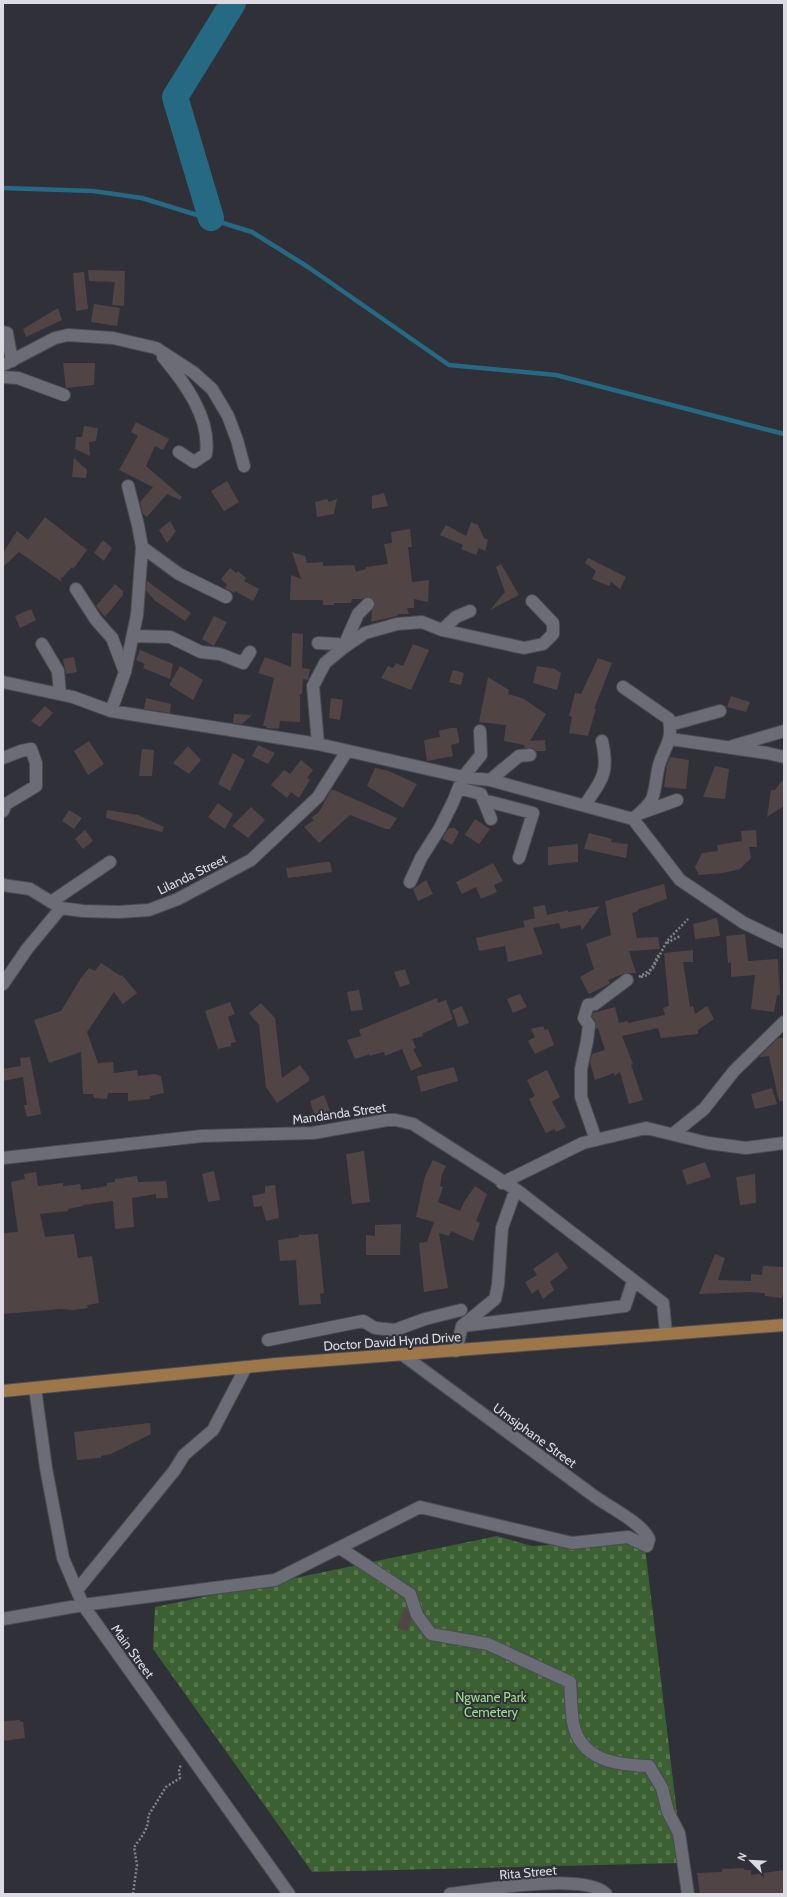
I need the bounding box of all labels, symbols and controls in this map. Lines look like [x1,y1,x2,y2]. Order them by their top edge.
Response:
street label: Lilanda Street [155,850,230,898]
street label: Mandanda Street [291,1098,388,1127]
street label: Doctor David Hynd Drive [323,1328,462,1354]
street label: Umsiphane Street [490,1399,580,1471]
street label: Main Street [108,1621,158,1682]
park label: Ngwane Park Cemetery [455,1689,527,1720]
north arrow [731,1841,771,1881]
text: N [734,1851,750,1863]
street label: Rita Street [499,1861,558,1882]

